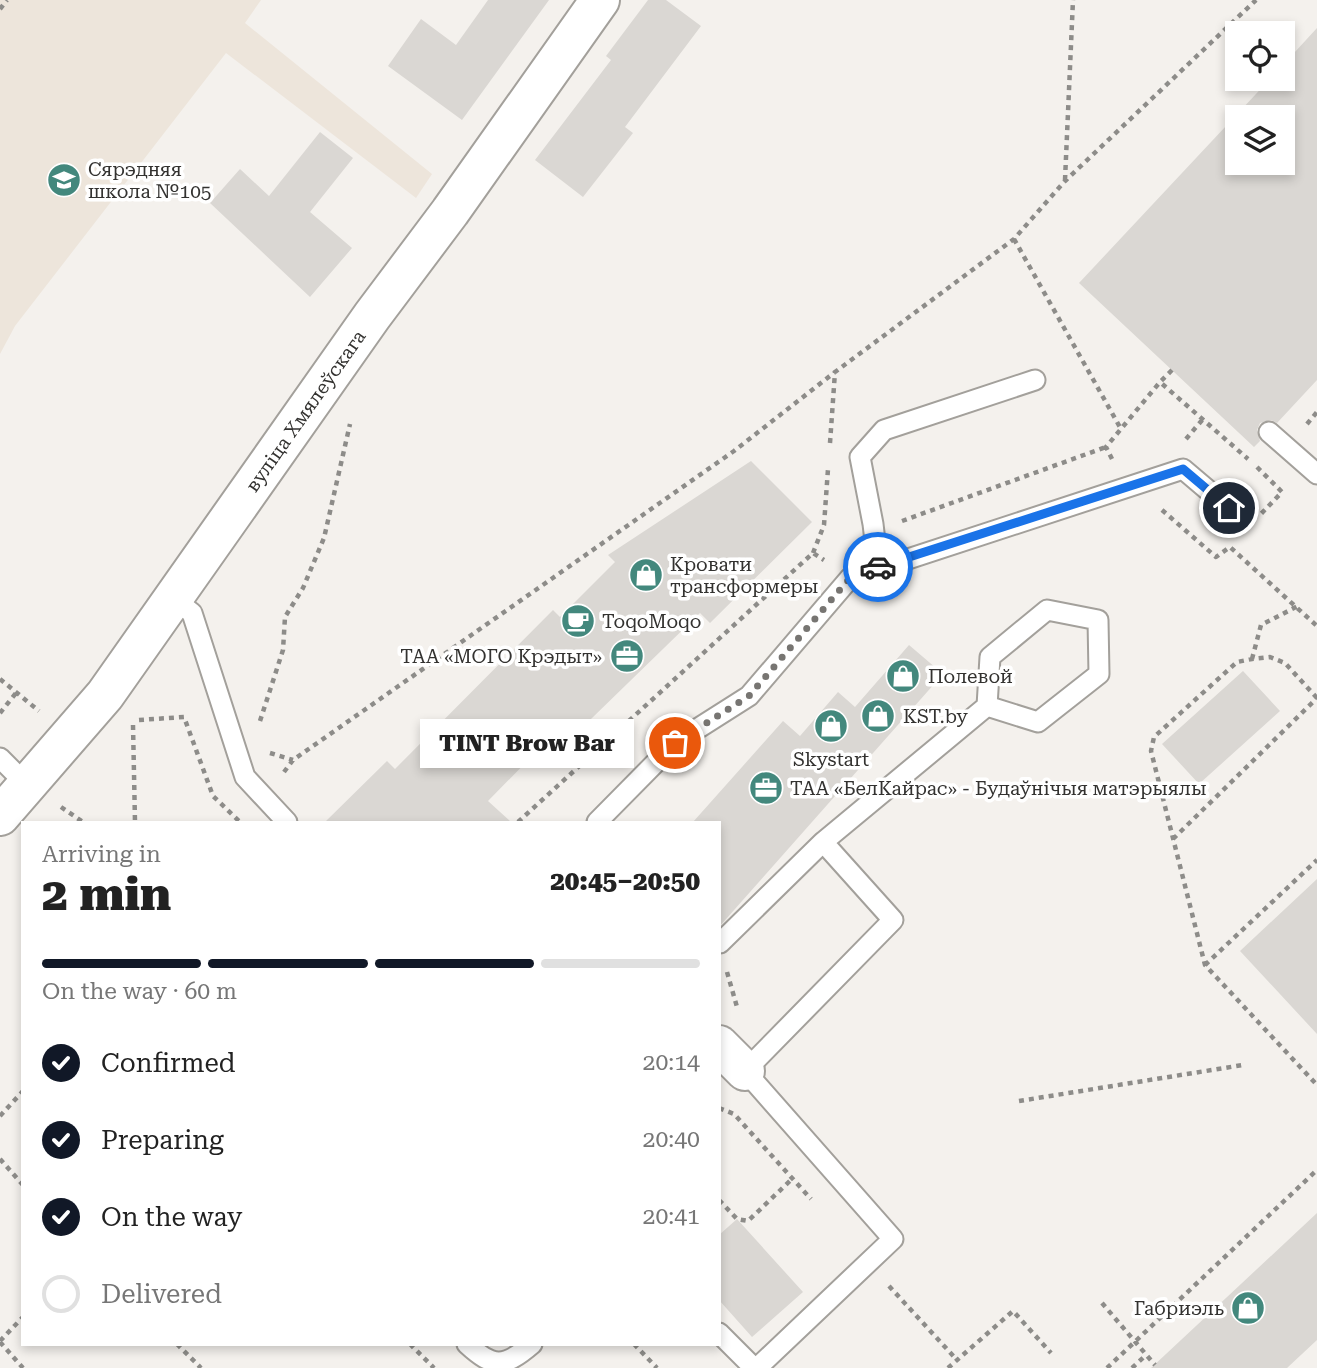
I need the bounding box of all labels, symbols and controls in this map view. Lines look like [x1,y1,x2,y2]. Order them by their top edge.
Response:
map controls [1225,21,1295,175]
button: locate [1225,21,1295,91]
button: layers [1225,105,1295,175]
place label: Сярэдняя школа №105 [88,158,211,203]
school or university icon: Сярэдняя школа №105 [45,161,83,199]
street label: вуліца Хмялеўскага [240,325,371,496]
pin [1199,478,1259,538]
icon: home [1210,489,1248,527]
courier [843,532,913,602]
icon: car [859,548,897,586]
place label: Кровати трансформеры [670,553,818,598]
shop icon: Кровати трансформеры [627,556,665,594]
cafe icon: ToqoMoqo [559,602,597,640]
place label: ToqoMoqo [602,610,701,633]
office icon: ТАА «МОГО Крэдыт» [608,637,646,675]
place label: ТАА «МОГО Крэдыт» [400,645,602,668]
shop icon: Полевой [884,657,922,695]
place label: Полевой [928,665,1013,688]
shop icon: KST.by [859,697,897,735]
place label: KST.by [903,705,969,728]
shop icon: Skystart [812,707,850,745]
pin [645,713,705,773]
callout: TINT Brow Bar [420,718,633,768]
icon: bag [656,724,694,762]
text: TINT Brow Bar [439,730,615,757]
place label: Skystart [793,748,869,771]
office icon: ТАА «БелКайрас» - Будаўнічыя матэрыялы [747,769,785,807]
place label: ТАА «БелКайрас» - Будаўнічыя матэрыялы [790,777,1207,800]
text: Arriving in [42,841,161,868]
text: 20:45–20:50 [550,866,700,896]
text: 2 min [42,867,171,921]
text: On the way · 60 m [42,978,237,1005]
icon: check [42,1044,80,1082]
text: Confirmed [101,1048,236,1078]
text: 20:14 [643,1049,700,1076]
icon: check [42,1121,80,1159]
text: Preparing [101,1125,224,1155]
text: 20:40 [643,1126,700,1153]
icon: check [42,1198,80,1236]
text: On the way [101,1202,242,1232]
text: 20:41 [643,1203,700,1230]
text: Delivered [101,1279,222,1309]
shop icon: Габриэль [1229,1289,1267,1327]
place label: Габриэль [1134,1297,1224,1320]

